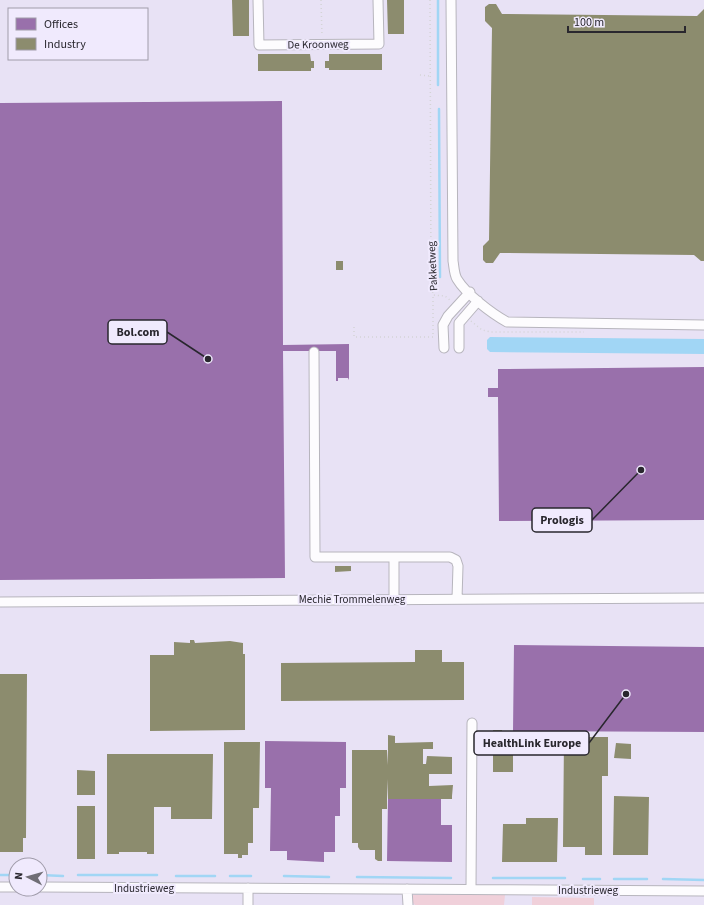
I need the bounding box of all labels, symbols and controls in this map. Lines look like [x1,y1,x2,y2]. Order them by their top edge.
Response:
legend [8,8,148,60]
scale bar [568,8,685,34]
text: 100 m [574,14,604,31]
text: Offices [44,16,78,33]
text: Industry [44,36,86,53]
street label: De Kroonweg [287,36,349,53]
street label: Pakketweg [424,240,441,291]
callout: Bol.com [108,320,167,344]
text: Bol.com [116,324,160,341]
callout: Prologis [532,508,592,532]
text: Prologis [540,512,584,529]
street label: Mechie Trommelenweg [299,592,406,607]
callout: HealthLink Europe [474,731,589,755]
text: HealthLink Europe [483,735,581,752]
north arrow [8,857,48,897]
text: N [11,872,26,880]
street label: Industrieweg [114,881,174,896]
street label: Industrieweg [558,883,618,898]

